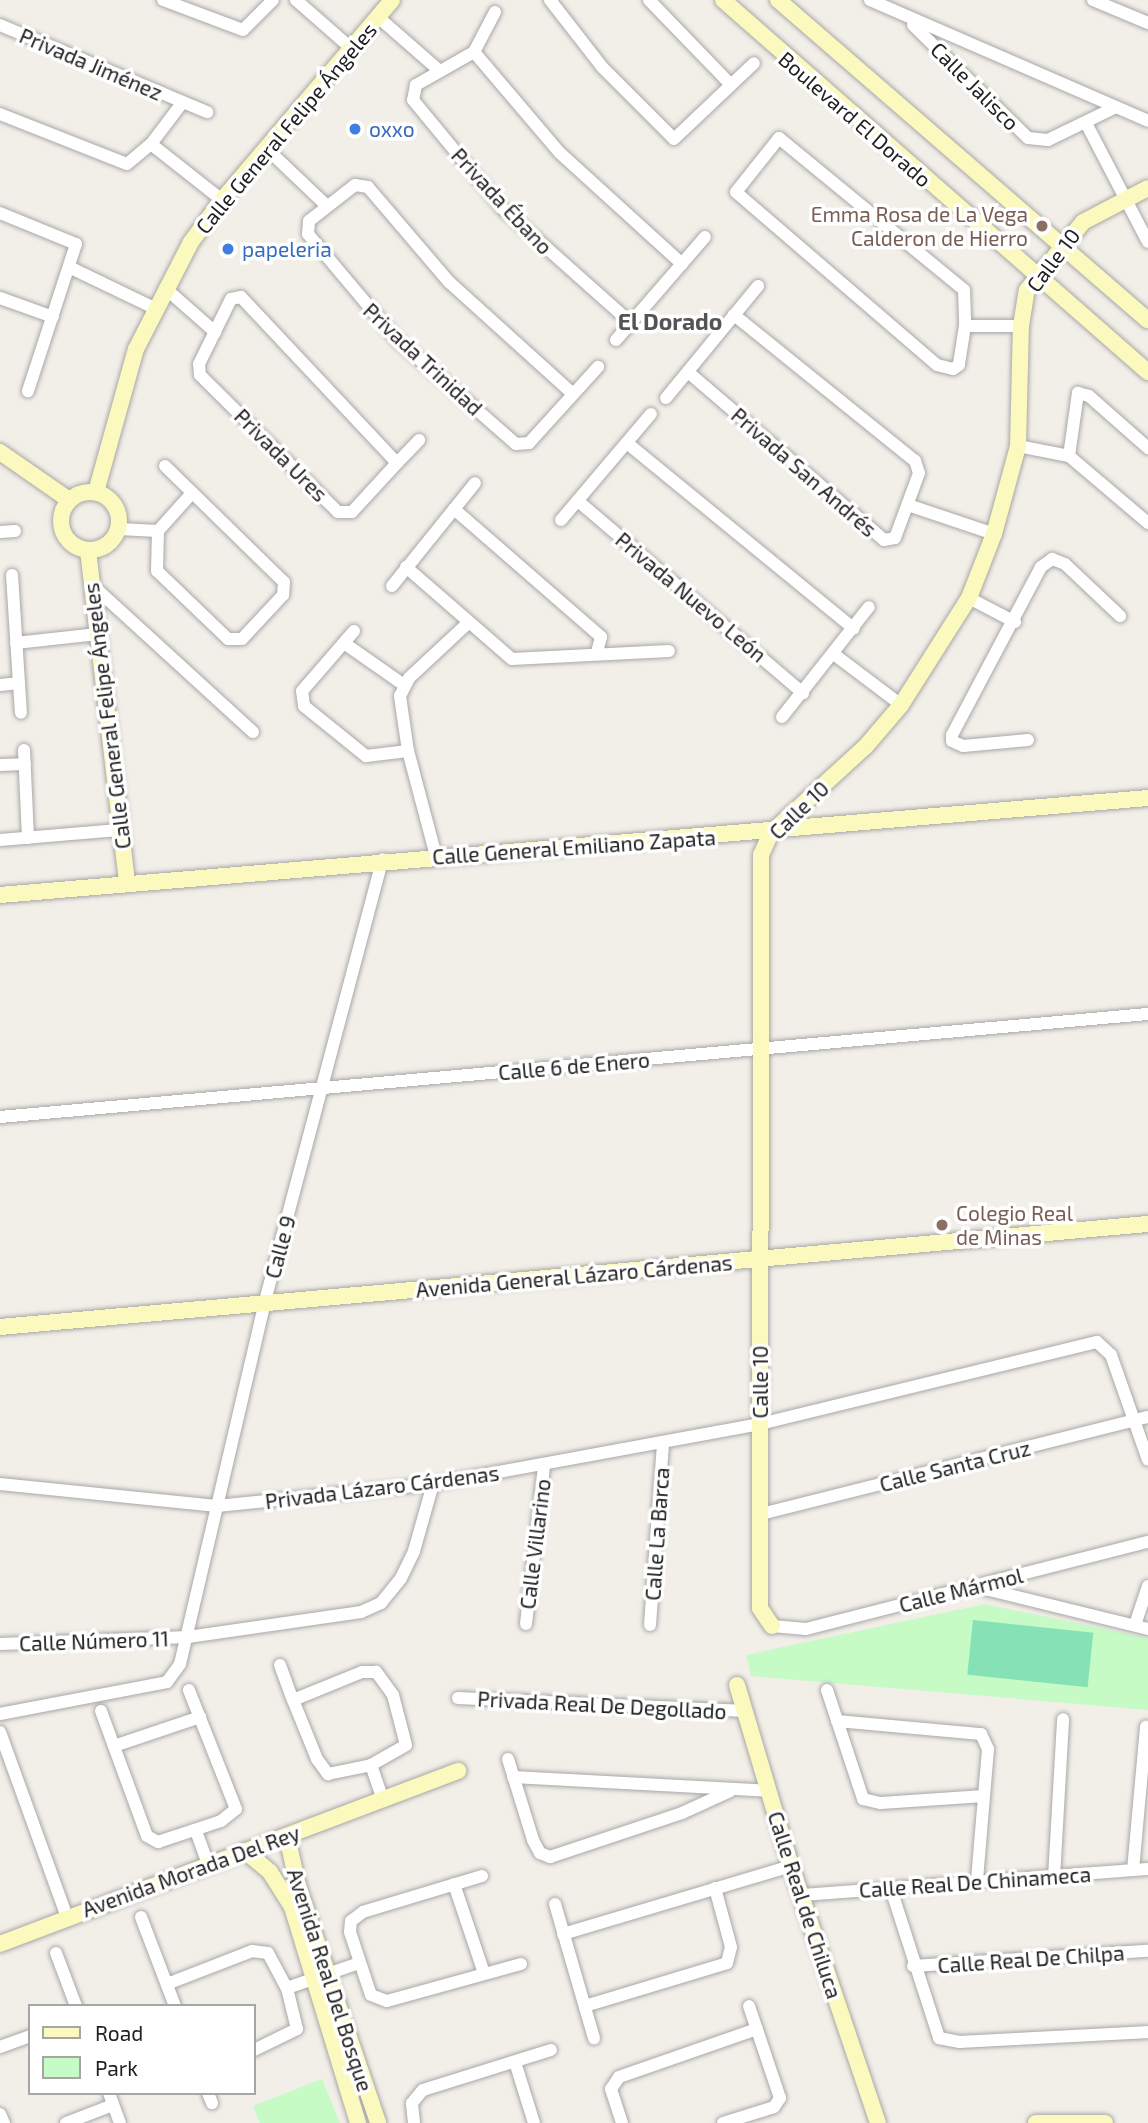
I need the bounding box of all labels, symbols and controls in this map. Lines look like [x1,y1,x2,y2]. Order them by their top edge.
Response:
street label: Calle General Felipe Ángeles [190,17,382,239]
street label: Privada Jiménez [16,23,166,105]
street label: Calle Jalisco [926,37,1024,135]
street label: Boulevard El Dorado [773,46,937,192]
place label: oxxo [369,116,415,142]
marker: oxxo [347,121,363,137]
street label: Privada Ébano [446,143,558,259]
place label: Emma Rosa de La Vega Calderon de Hierro [810,201,1028,251]
marker: Emma Rosa de La Vega Calderon de Hierro [1034,218,1050,234]
street label: Calle 10 [1021,223,1085,297]
place label: papeleria [242,236,332,262]
marker: papeleria [220,241,236,257]
street label: Privada Trinidad [358,297,488,421]
district label: El Dorado [617,307,723,335]
street label: Privada San Andrés [726,402,882,542]
street label: Privada Ures [229,403,333,507]
street label: Privada Nuevo León [611,527,771,667]
street label: Calle General Felipe Ángeles [78,581,136,851]
street label: Calle 10 [764,776,834,844]
street label: Calle General Emiliano Zapata [431,825,717,869]
street label: Calle 6 de Enero [497,1047,651,1085]
place label: Colegio Real de Minas [956,1200,1073,1250]
street label: Calle 9 [260,1213,300,1281]
marker: Colegio Real de Minas [934,1217,950,1233]
street label: Avenida General Lázaro Cárdenas [414,1250,734,1302]
street label: Calle 10 [747,1346,773,1418]
street label: Calle Santa Cruz [877,1435,1033,1497]
street label: Privada Lázaro Cárdenas [264,1460,500,1514]
street label: Calle La Barca [640,1467,674,1601]
street label: Calle Villarino [514,1477,556,1611]
street label: Calle Mármol [896,1562,1026,1618]
street label: Calle Número 11 [19,1626,169,1656]
street label: Privada Real De Degollado [476,1686,728,1724]
street label: Calle Real de Chiluca [763,1808,847,2002]
street label: Avenida Morada Del Rey [78,1820,304,1922]
street label: Calle Real De Chinameca [858,1861,1092,1903]
street label: Avenida Real Del Bosque [282,1865,378,2095]
street label: Calle Real De Chilpa [936,1940,1126,1978]
legend [28,2004,256,2095]
text: Road [95,2020,143,2045]
text: Park [95,2055,138,2080]

